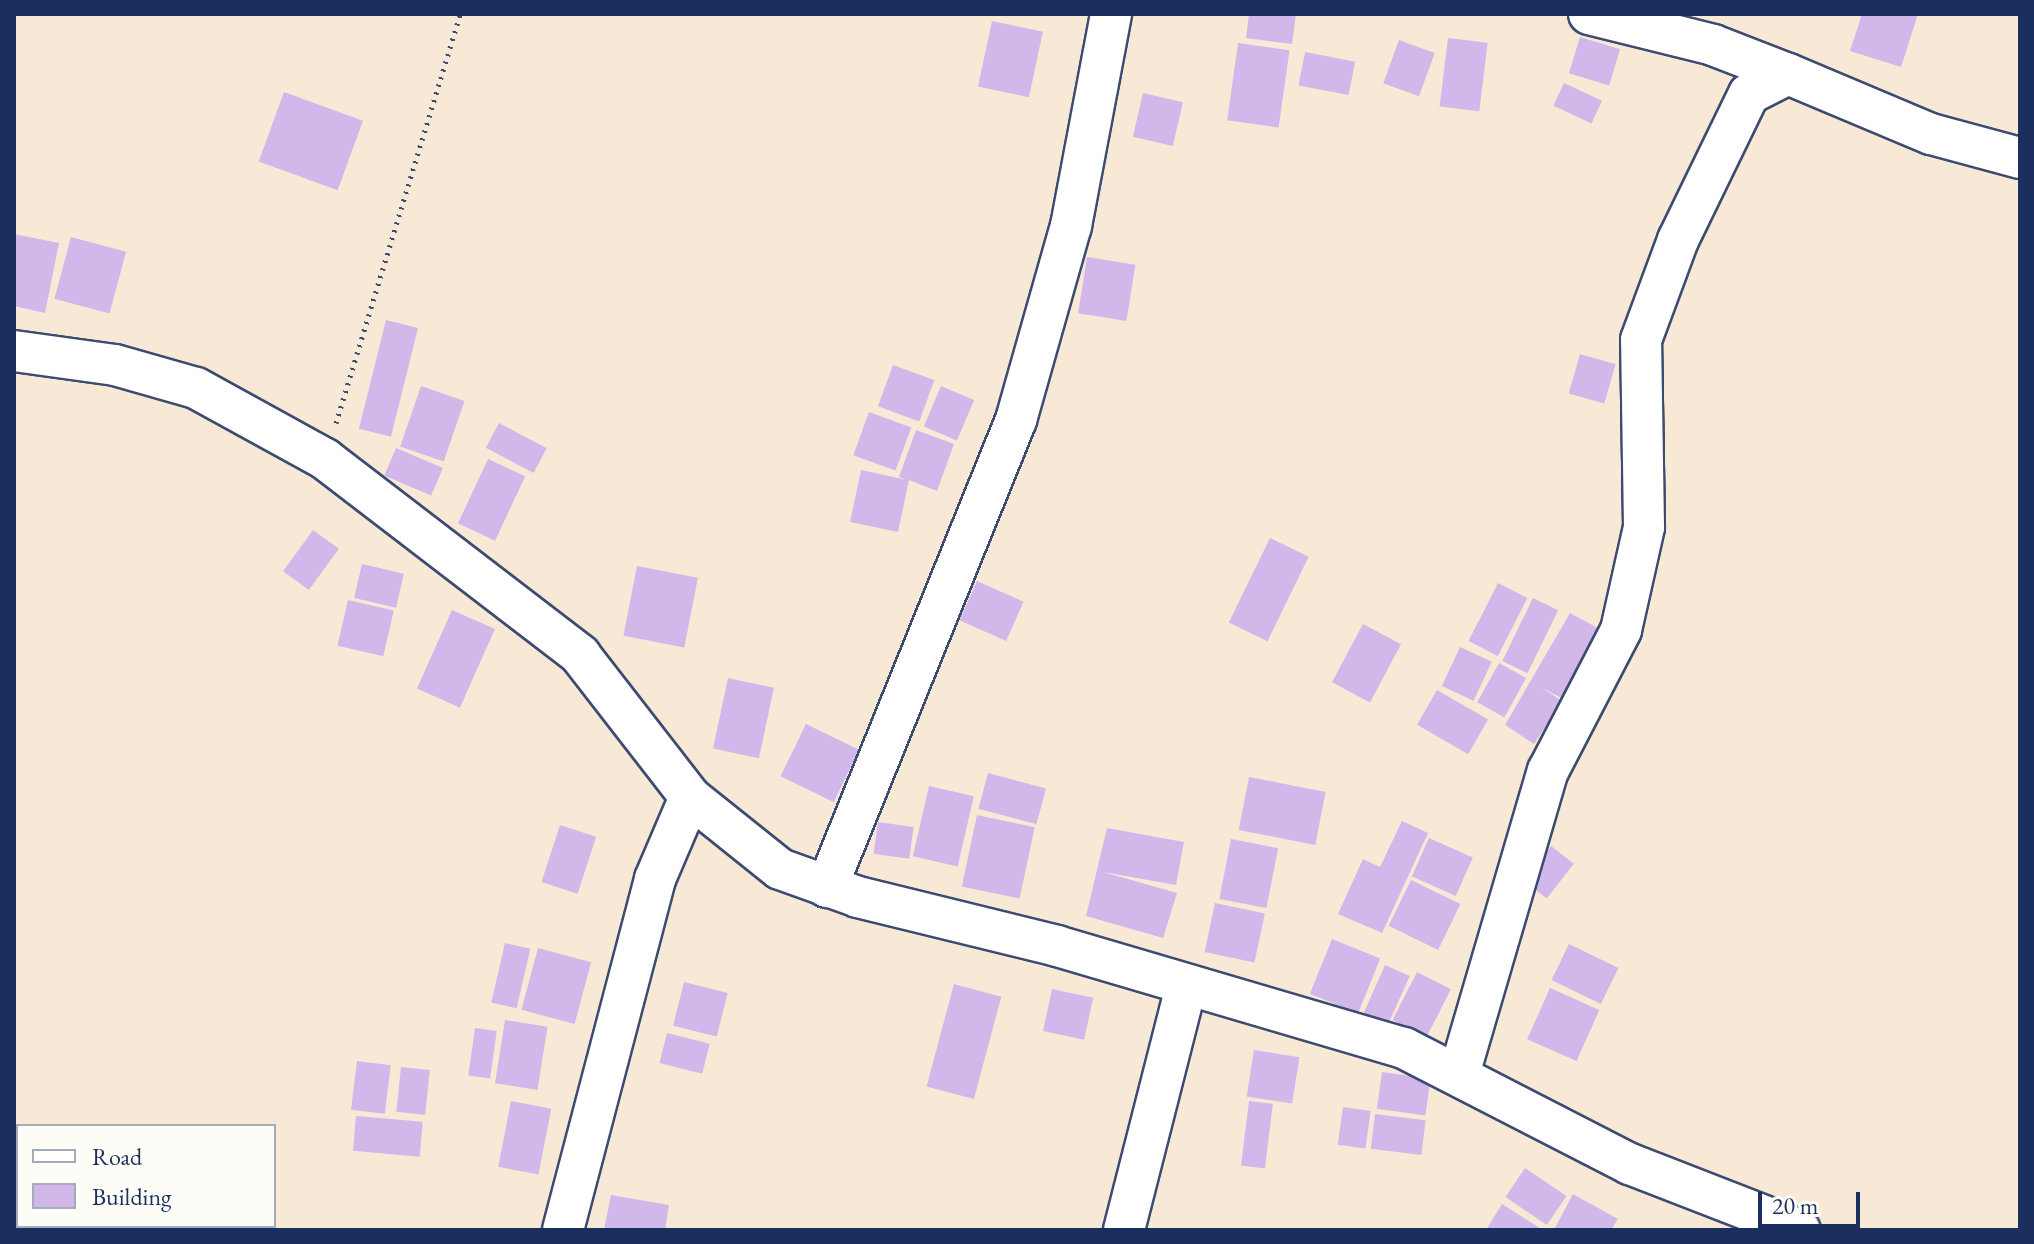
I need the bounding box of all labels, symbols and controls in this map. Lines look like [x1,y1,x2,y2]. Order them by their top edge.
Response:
legend [16,1124,276,1228]
text: Road [92,1141,142,1172]
scale bar [1762,1176,1864,1226]
text: Building [92,1181,172,1212]
text: 20 m [1772,1190,1819,1221]

